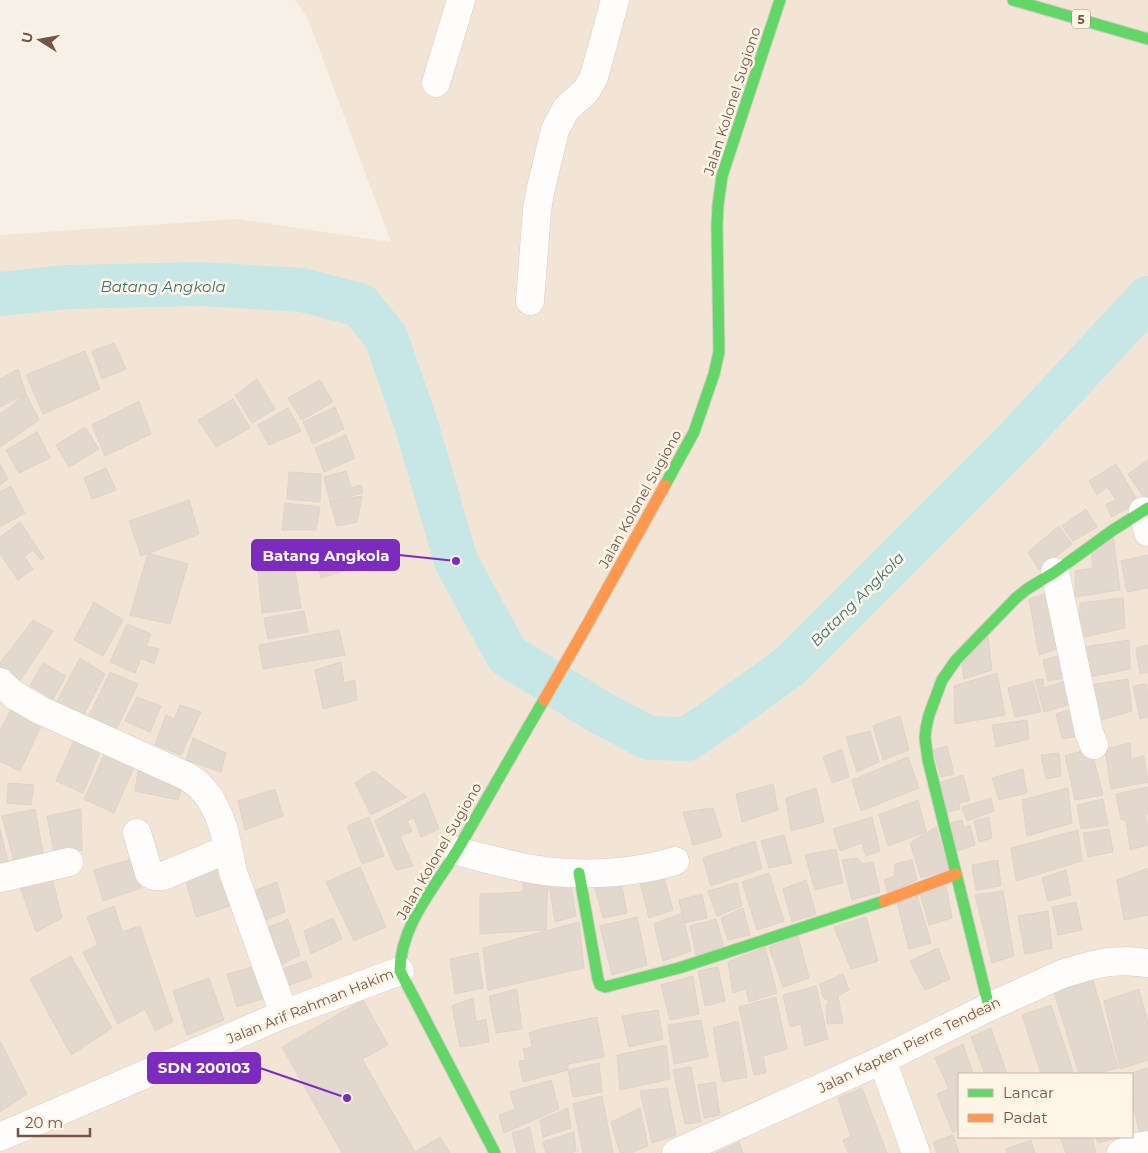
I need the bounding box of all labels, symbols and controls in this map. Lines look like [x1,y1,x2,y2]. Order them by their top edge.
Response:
road number: 5 [1072,10,1090,28]
north arrow [15,15,65,65]
street label: Jalan Kolonel Sugiono [699,24,765,178]
text: U [17,30,37,45]
water label: Batang Angkola [100,277,226,296]
street label: Jalan Kolonel Sugiono [594,427,686,572]
callout: Batang Angkola [252,540,399,570]
text: Batang Angkola [263,546,389,565]
water label: Batang Angkola [806,548,908,650]
street label: Jalan Kolonel Sugiono [392,779,486,924]
street label: Jalan Arif Rahman Hakim [223,964,396,1048]
street label: Jalan Kapten Pierre Tendean [814,993,1003,1098]
callout: SDN 200103 [148,1053,260,1083]
text: SDN 200103 [158,1058,250,1077]
legend [958,1073,1133,1138]
text: Lancar [1003,1083,1054,1102]
scale bar [18,1106,90,1138]
text: Padat [1003,1108,1048,1127]
text: 20 m [25,1113,63,1132]

